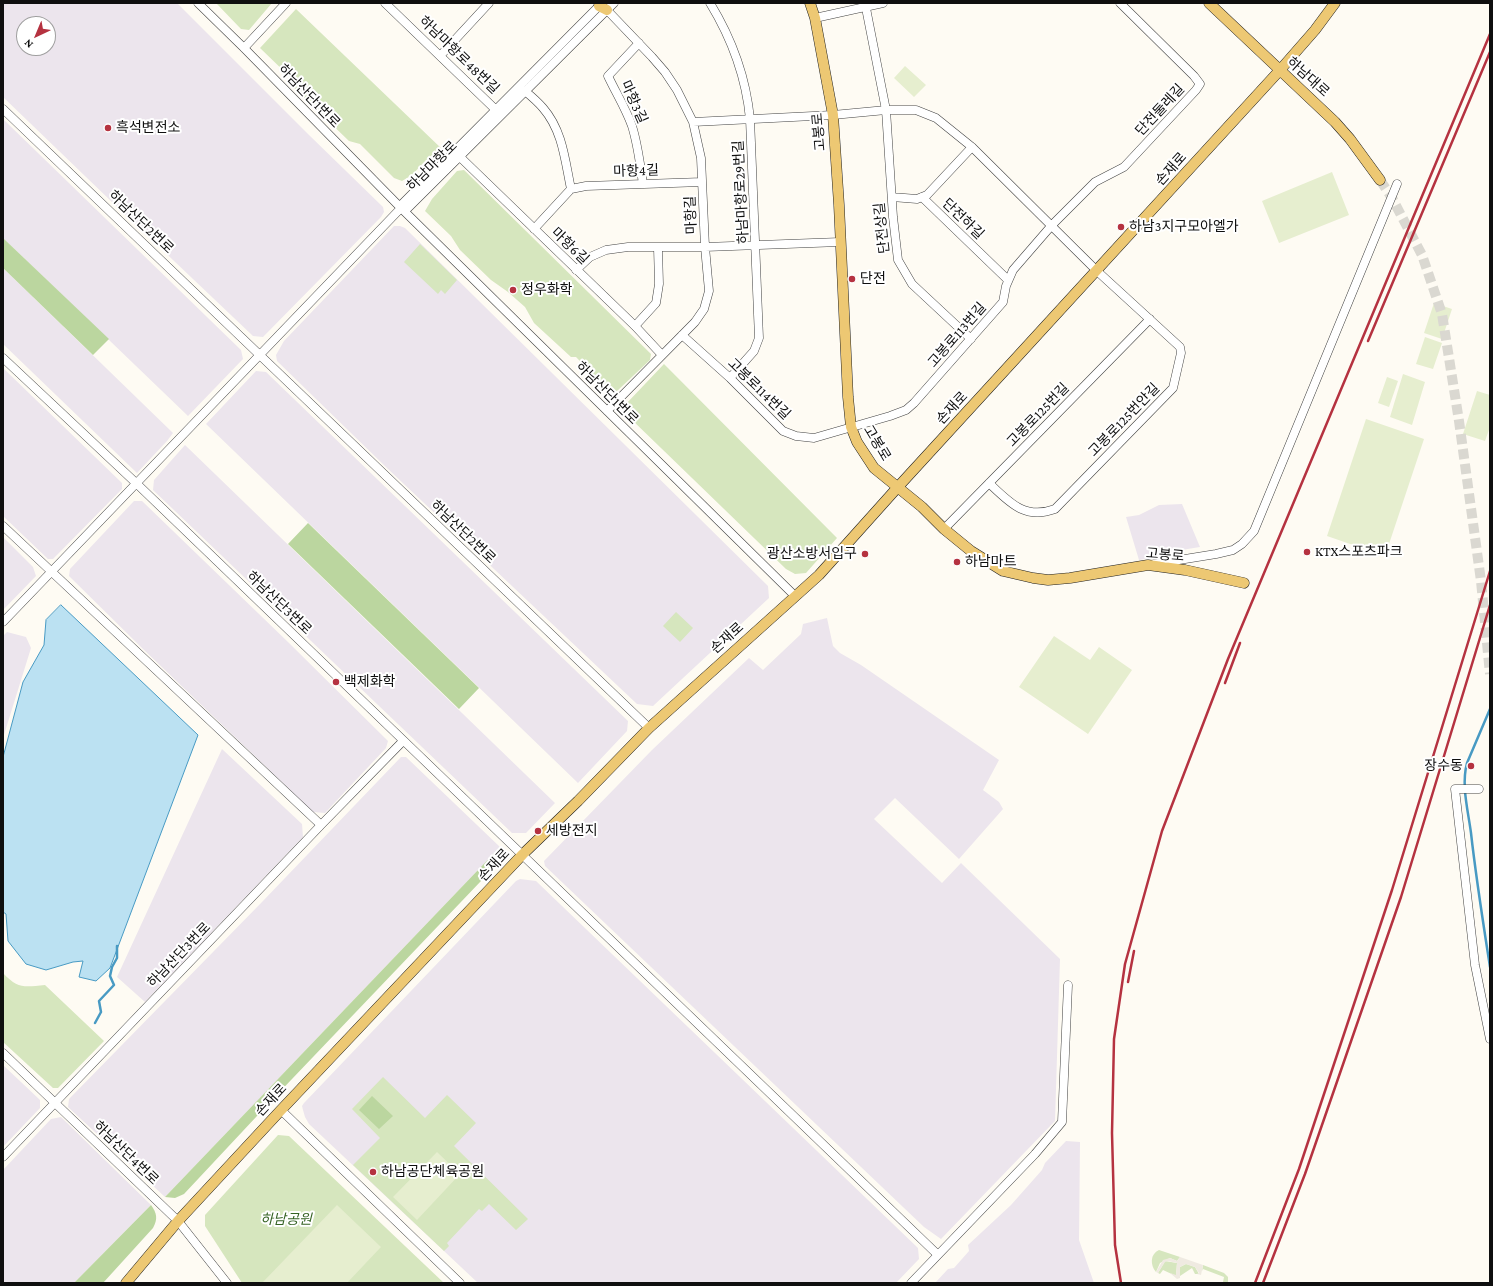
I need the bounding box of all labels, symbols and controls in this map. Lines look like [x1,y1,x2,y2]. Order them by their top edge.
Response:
street label: 하남마항로48번길 [415,13,503,97]
north arrow [16,16,56,56]
text: N [21,37,35,51]
street label: 하남대로 [1283,54,1333,100]
street label: 하남산단1번로 [275,61,343,131]
street label: 마항3길 [617,78,651,126]
street label: 단전둘레길 [1132,81,1188,139]
street label: 고봉로 [809,112,829,152]
place label: 흑석변전소 [116,120,180,136]
marker: 흑석변전소 [103,123,113,133]
street label: 하남마항로 [403,137,461,195]
street label: 하남마항로29번길 [730,140,752,244]
street label: 손재로 [1152,149,1190,189]
street label: 마항4길 [613,162,659,180]
street label: 하남산단2번로 [105,187,177,257]
street label: 마항길 [682,195,700,235]
street label: 단전하길 [939,195,987,243]
street label: 단전상길 [871,202,893,254]
place label: 하남3지구모아엘가 [1129,219,1239,235]
marker: 하남3지구모아엘가 [1116,222,1126,232]
street label: 마항6길 [548,224,592,268]
place label: 단전 [860,271,886,287]
marker: 단전 [847,274,857,284]
place label: 정우화학 [521,282,573,298]
marker: 정우화학 [508,285,518,295]
street label: 고봉로113번길 [924,299,990,371]
street label: 고봉로114번길 [724,355,794,423]
street label: 하남산단1번로 [572,358,642,428]
street label: 고봉로125번길 [1003,380,1073,450]
street label: 고봉로125번안길 [1085,380,1163,460]
street label: 손재로 [933,388,971,428]
street label: 고봉로 [860,422,894,464]
street label: 하남산단2번로 [427,497,499,567]
place label: KTX스포츠파크 [1315,544,1403,560]
street label: 고봉로 [1145,545,1185,565]
place label: 광산소방서입구 [767,546,857,562]
marker: KTX스포츠파크 [1302,547,1312,557]
marker: 광산소방서입구 [860,549,870,559]
place label: 하남마트 [965,554,1017,570]
marker: 하남마트 [952,557,962,567]
street label: 하남산단3번로 [243,568,315,638]
street label: 손재로 [707,619,747,657]
place label: 백제화학 [344,674,396,690]
marker: 백제화학 [331,677,341,687]
place label: 장수동 [1424,758,1463,774]
marker: 장수동 [1466,761,1476,771]
place label: 세방전지 [546,823,598,839]
marker: 세방전지 [533,826,543,836]
street label: 손재로 [475,845,513,885]
street label: 하남산단3번로 [144,919,214,991]
street label: 손재로 [252,1080,290,1120]
street label: 하남산단4번로 [90,1118,162,1188]
place label: 하남공단체육공원 [381,1164,484,1180]
marker: 하남공단체육공원 [368,1167,378,1177]
park label: 하남공원 [260,1212,312,1228]

